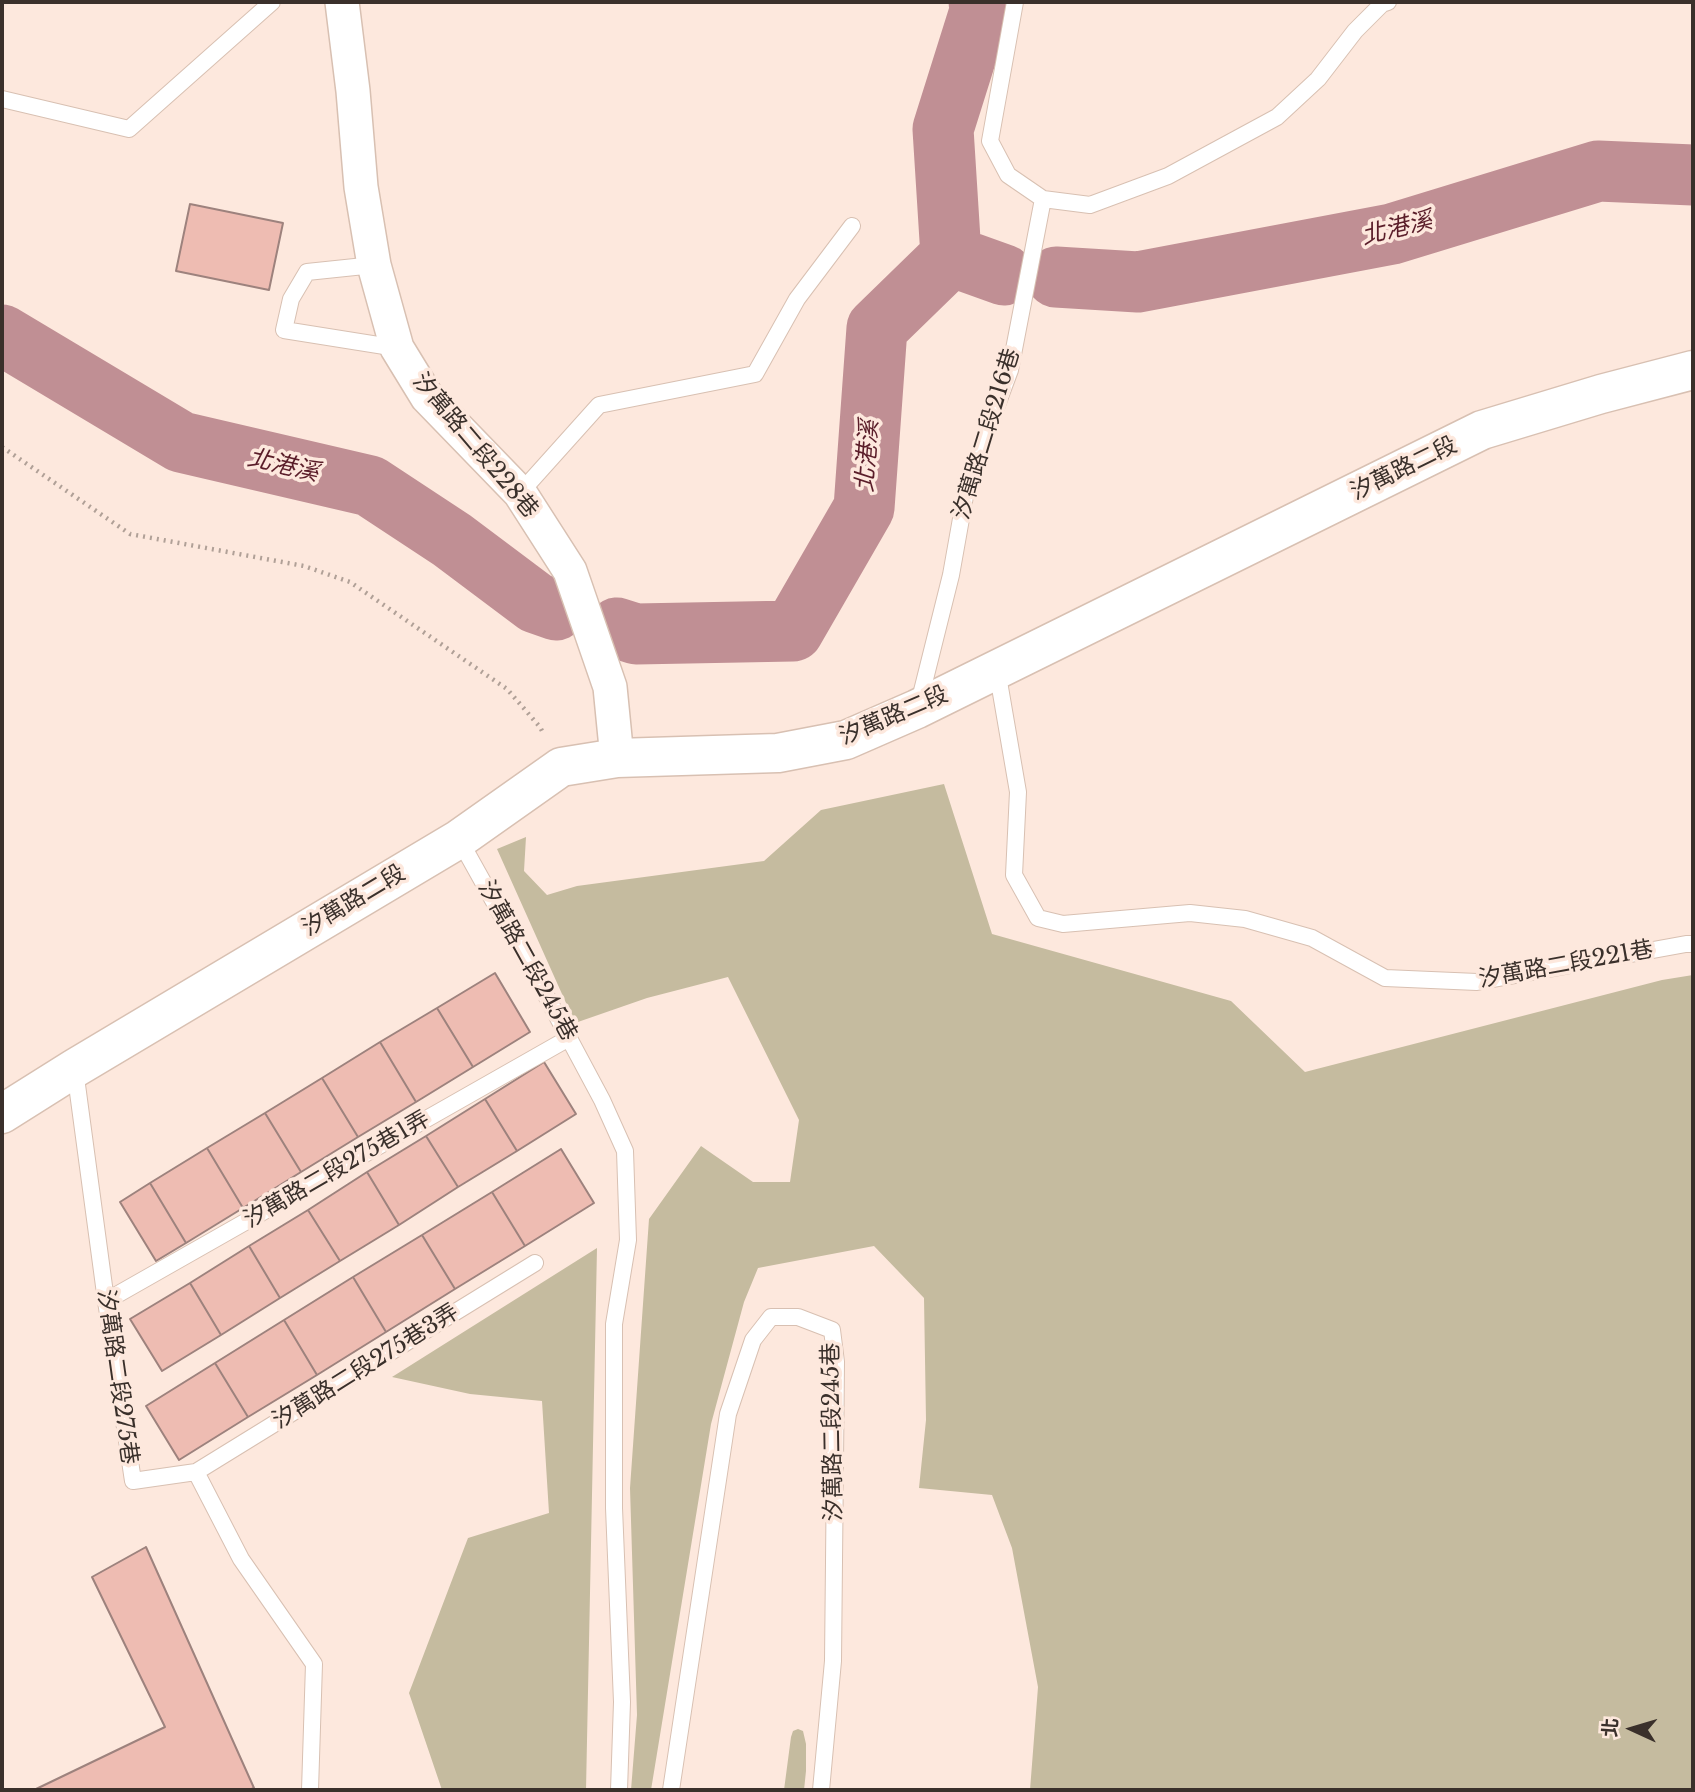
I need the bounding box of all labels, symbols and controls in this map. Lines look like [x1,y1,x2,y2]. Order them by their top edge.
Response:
water label: 北港溪 [1359,206,1435,252]
street label: 汐萬路二段216巷 [948,345,1026,523]
street label: 汐萬路二段228巷 [406,368,544,524]
water label: 北港溪 [851,419,885,493]
street label: 汐萬路二段 [1346,431,1462,507]
water label: 北港溪 [245,444,321,488]
street label: 汐萬路二段 [836,681,952,751]
street label: 汐萬路二段 [298,860,410,942]
street label: 汐萬路二段245巷 [472,876,582,1046]
street label: 汐萬路二段221巷 [1477,936,1655,994]
street label: 汐萬路二段275巷1弄 [239,1106,435,1234]
street label: 汐萬路二段275巷 [91,1288,143,1466]
street label: 汐萬路二段275巷3弄 [268,1299,464,1435]
street label: 汐萬路二段245巷 [818,1342,848,1522]
north arrow [1597,1694,1667,1764]
text: 北 [1598,1717,1623,1738]

